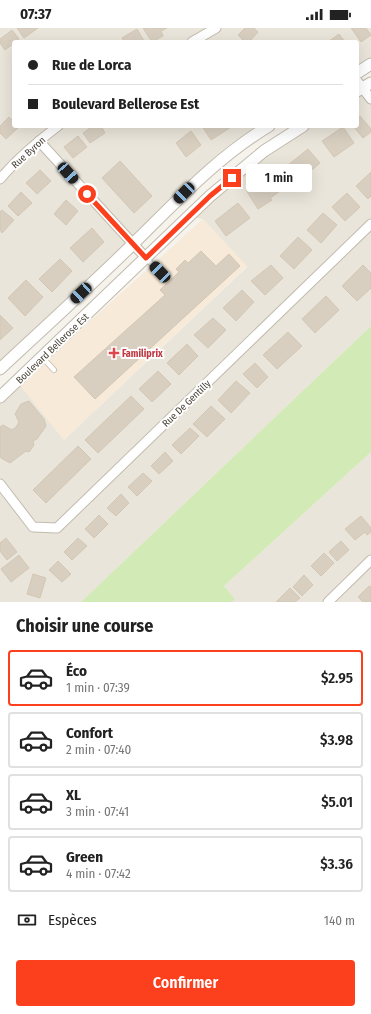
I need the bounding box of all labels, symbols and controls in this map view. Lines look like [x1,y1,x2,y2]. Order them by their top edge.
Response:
text: 07:37 [20,5,51,23]
text: Rue de Lorca [52,56,131,74]
text: Boulevard Bellerose Est [52,95,199,113]
street label: Rue Byron [9,134,48,171]
car [56,160,80,186]
callout: 1 min [246,164,312,192]
route end [223,169,241,187]
text: 1 min [265,170,293,185]
car [171,180,197,206]
route start [78,185,96,203]
car [147,259,173,285]
car [68,280,94,306]
street label: Boulevard Bellerose Est [14,310,92,387]
marker: Familiprix [109,348,119,358]
place label: Familiprix [122,348,163,360]
street label: Rue De Gentilly [160,377,214,430]
text: Choisir une course [16,615,153,637]
icon: car [18,660,54,696]
text: Éco [66,662,87,680]
text: $2.95 [321,669,353,687]
text: 1 min · 07:39 [66,680,130,695]
icon: car [18,722,54,758]
text: Confort [66,724,113,742]
text: $3.98 [320,731,353,749]
text: 2 min · 07:40 [66,742,131,757]
icon: car [18,784,54,820]
text: XL [66,786,81,804]
text: $5.01 [321,793,353,811]
text: 3 min · 07:41 [66,804,129,819]
icon: car [18,846,54,882]
text: Green [66,848,103,866]
text: $3.36 [320,855,353,873]
text: 4 min · 07:42 [66,866,131,881]
icon: cash [16,909,38,931]
text: Espèces [48,911,97,929]
text: 140 m [324,913,355,928]
button: Confirmer [16,960,355,1006]

